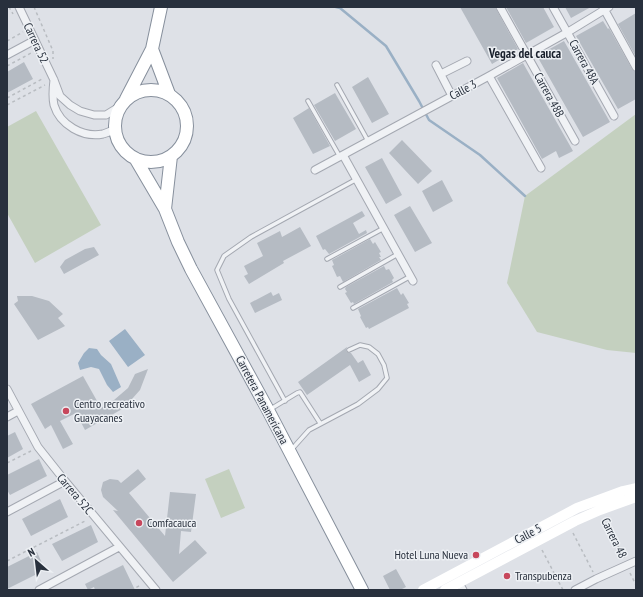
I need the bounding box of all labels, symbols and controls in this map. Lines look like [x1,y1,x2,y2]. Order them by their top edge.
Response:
street label: Carrera 52 [21,20,52,65]
street label: Carrera 48A [566,37,603,87]
district label: Vegas del cauca [488,45,561,62]
street label: Carrera 48B [531,70,568,120]
street label: Calle 3 [447,76,479,103]
street label: Carretera Panamericana [233,353,292,447]
place label: Centro recreativo Guayacanes [74,396,145,425]
marker: Centro recreativo Guayacanes [61,406,71,416]
street label: Carrera 52C [54,470,97,517]
place label: Comfacauca [147,515,197,530]
street label: Carrera 48 [598,515,631,560]
marker: Comfacauca [134,518,144,528]
street label: Calle 5 [512,520,544,547]
north arrow [16,541,56,581]
text: N [25,545,37,560]
place label: Hotel Luna Nueva [394,547,468,562]
marker: Hotel Luna Nueva [471,550,481,560]
place label: Transpubenza [515,568,572,583]
marker: Transpubenza [502,571,512,581]

